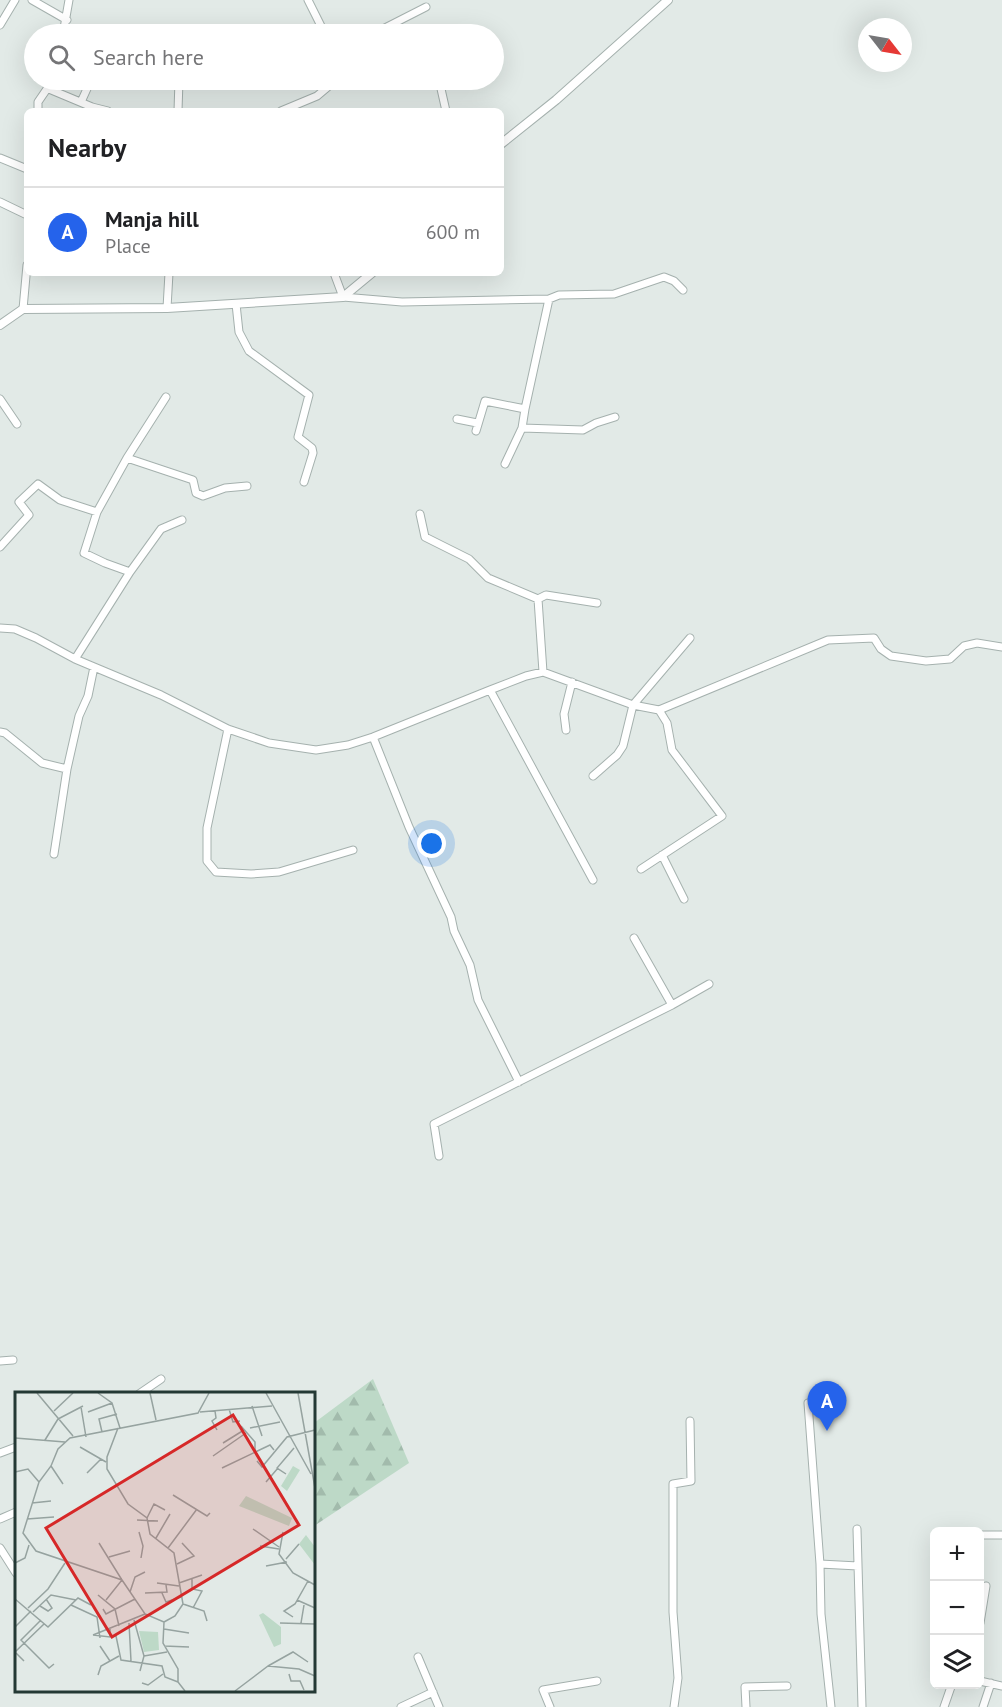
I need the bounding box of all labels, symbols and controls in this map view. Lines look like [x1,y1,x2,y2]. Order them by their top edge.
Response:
north arrow [858,18,912,72]
search box [24,24,504,90]
icon: search [45,41,78,74]
text: Search here [93,43,204,71]
text: Nearby [48,131,126,164]
text: Manja hill [105,205,199,233]
text: A [61,219,74,245]
text: 600 m [426,219,480,245]
text: Place [105,233,151,259]
your location [417,829,446,858]
pin: A [808,1382,846,1431]
inset map [15,1392,315,1692]
map controls [930,1527,984,1689]
button: + [930,1527,984,1581]
button: − [930,1581,984,1635]
button: layers [930,1635,984,1689]

